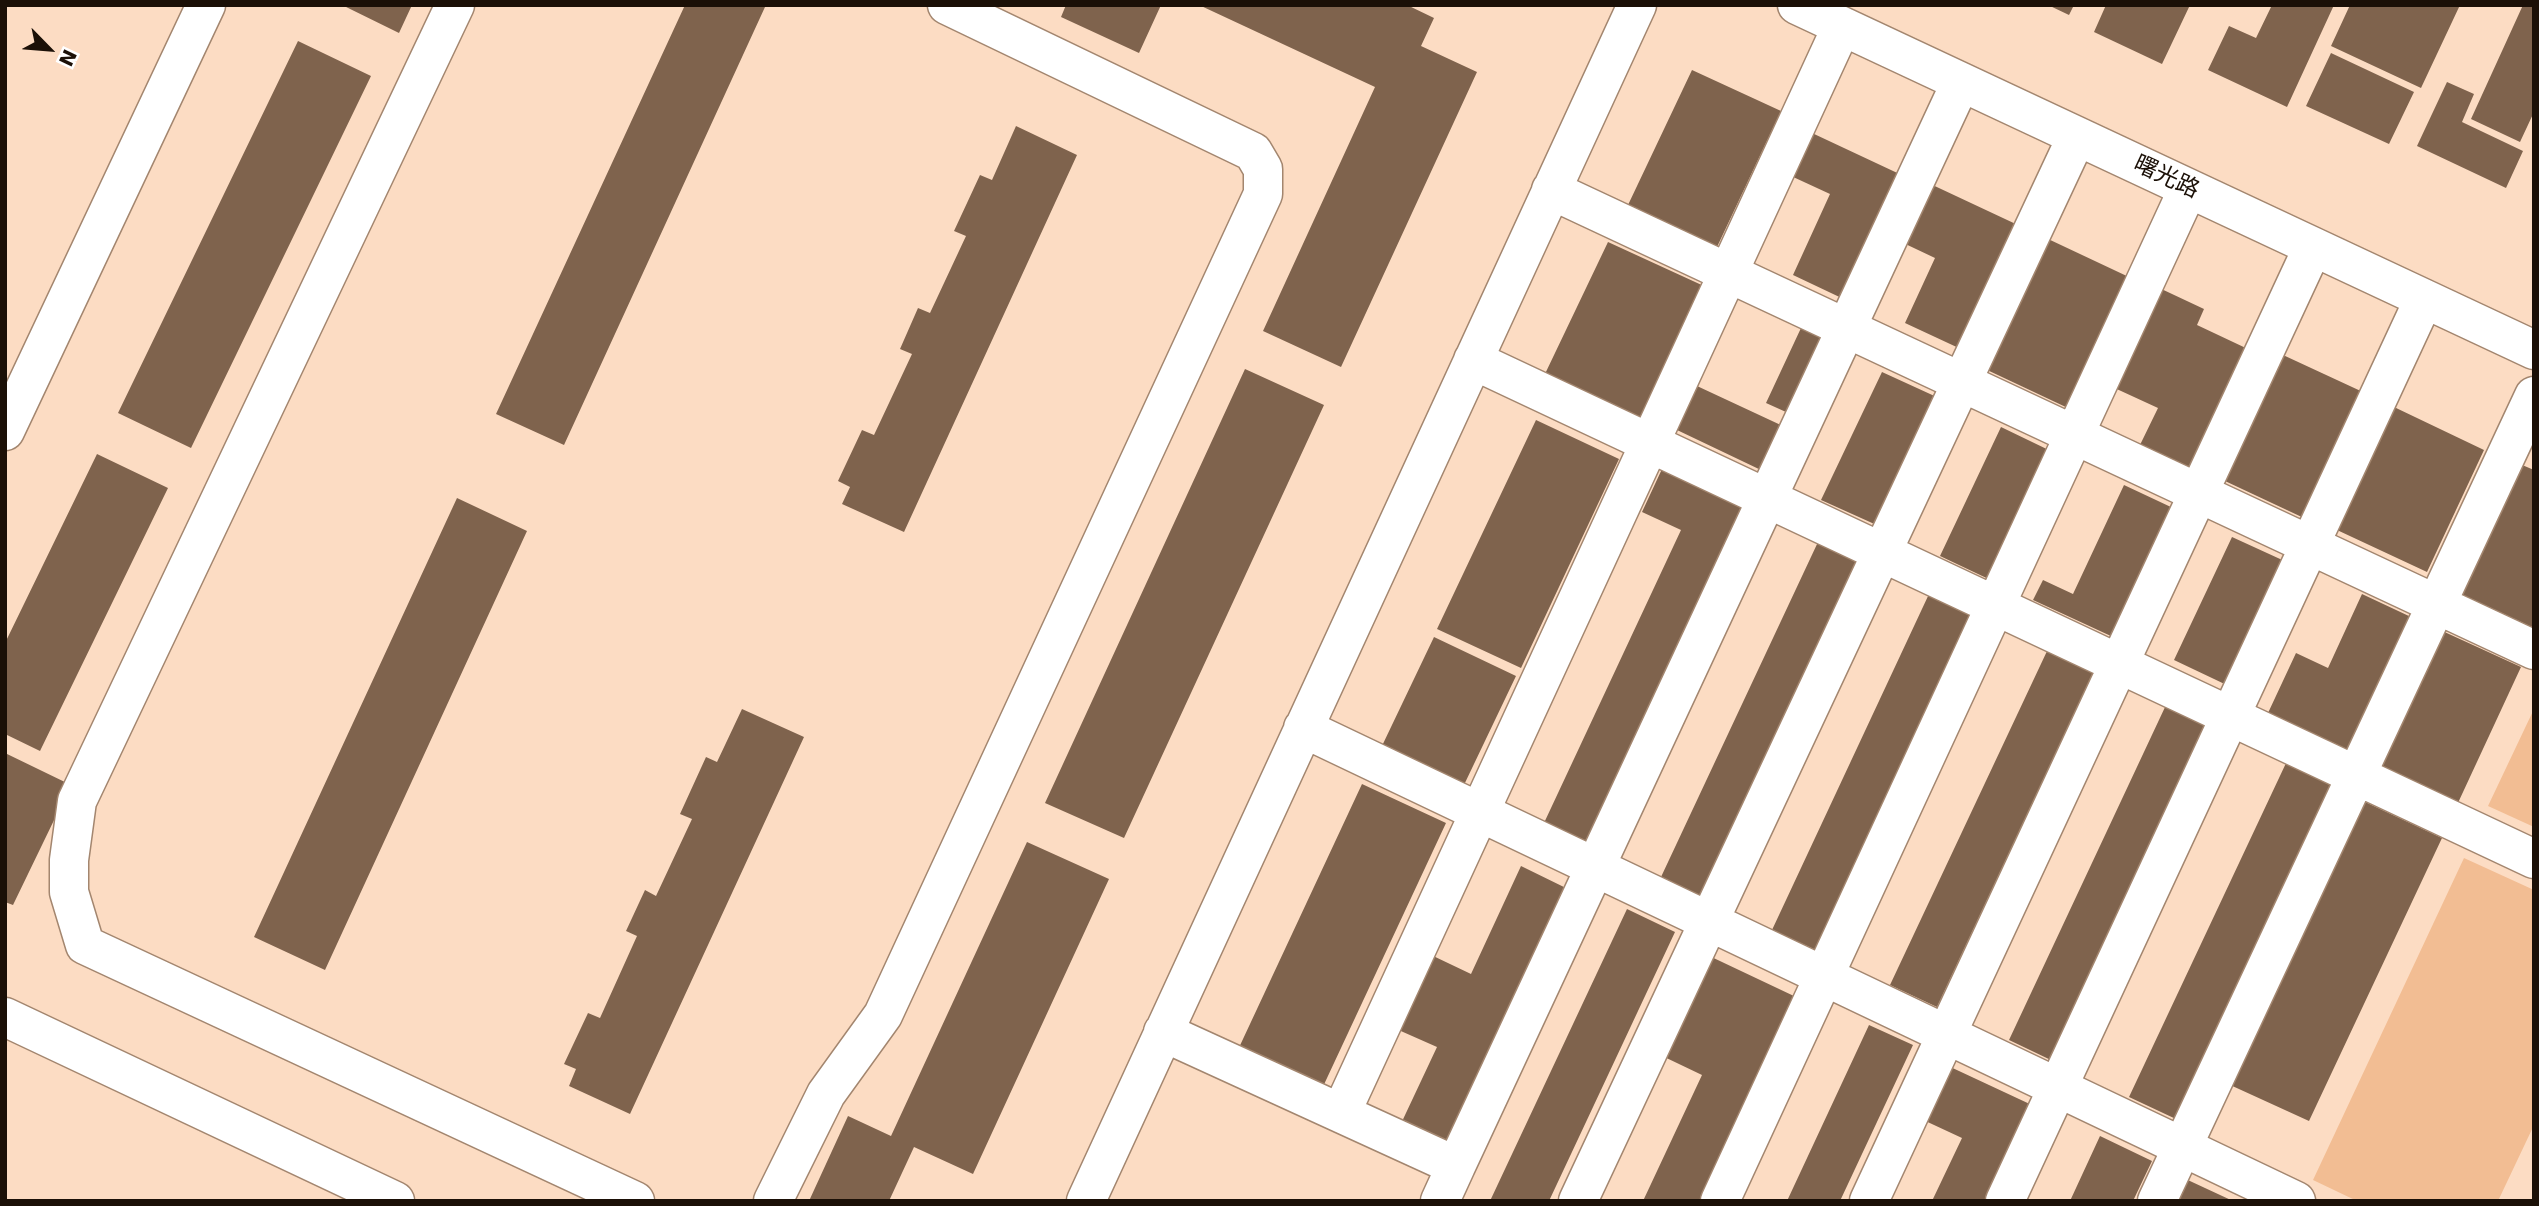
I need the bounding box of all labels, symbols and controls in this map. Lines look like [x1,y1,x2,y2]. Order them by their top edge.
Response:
north arrow [14,14,84,84]
text: N [55,46,81,70]
street label: 曙光路 [2129,151,2203,205]

